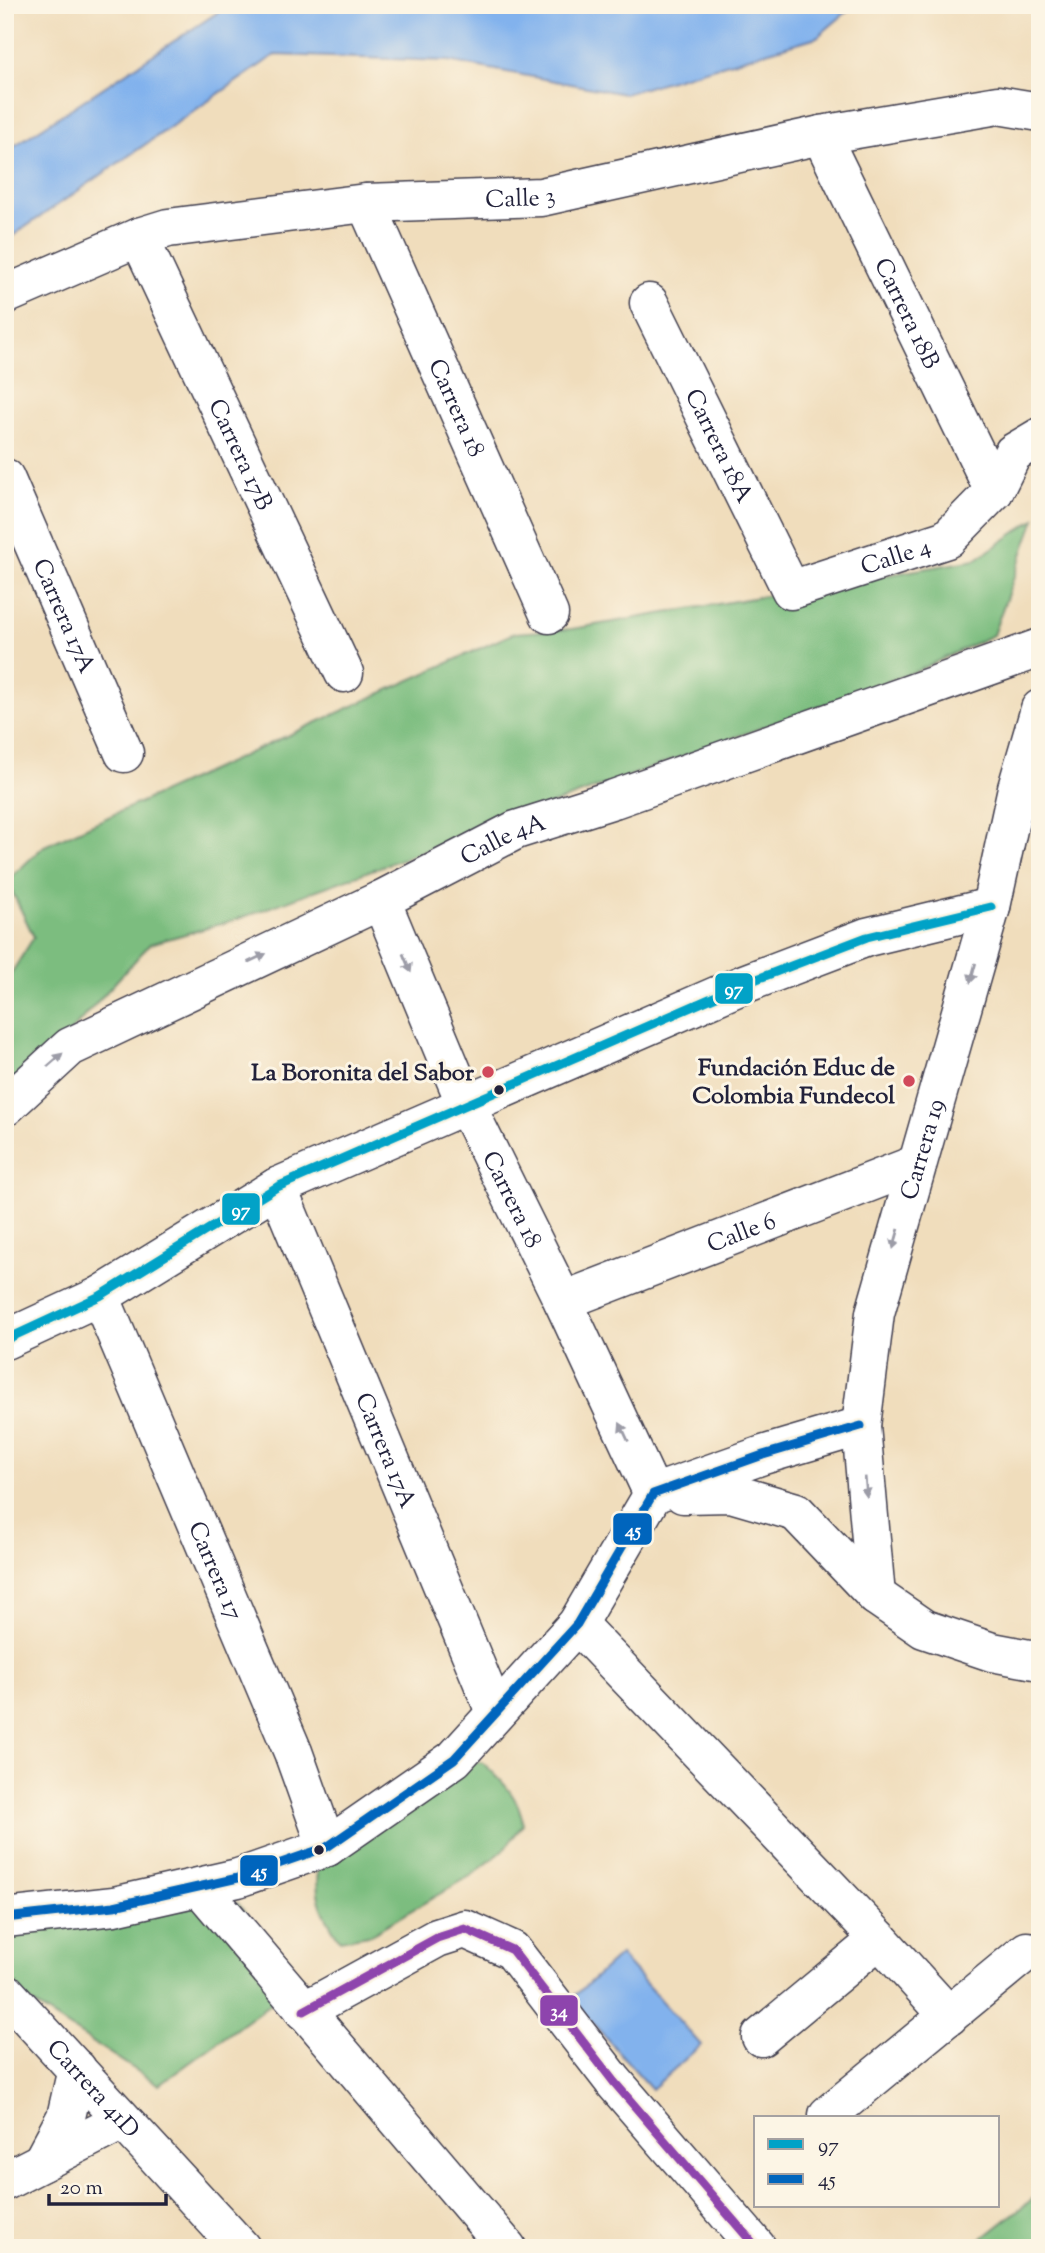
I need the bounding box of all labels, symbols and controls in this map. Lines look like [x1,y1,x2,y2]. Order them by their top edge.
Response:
street label: Calle 3 [485,179,558,218]
street label: Carrera 18B [864,253,947,375]
street label: Carrera 18 [419,354,492,463]
street label: Carrera 18A [675,383,761,510]
street label: Carrera 17B [199,394,280,516]
street label: Calle 4 [857,530,935,585]
street label: Carrera 17A [23,554,103,680]
street label: Calle 4A [455,806,551,875]
one-way arrow [247,952,267,964]
one-way arrow [402,952,413,973]
one-way arrow [967,962,978,984]
line badge: 97 [714,972,754,1005]
text: 97 [725,977,744,1004]
one-way arrow [46,1052,64,1068]
place label: Fundación Educ de Colombia Fundecol [692,1052,895,1114]
place label: La Boronita del Sabor [251,1057,475,1091]
marker: La Boronita del Sabor [480,1064,496,1080]
marker: Fundación Educ de Colombia Fundecol [901,1073,917,1089]
unlabelled marker [492,1083,506,1097]
street label: Carrera 19 [893,1095,954,1204]
street label: Carrera 18 [472,1146,549,1254]
line badge: 97 [221,1192,261,1226]
text: 97 [232,1198,251,1225]
street label: Calle 6 [702,1205,781,1263]
one-way arrow [890,1228,901,1250]
street label: Carrera 17A [345,1388,424,1514]
one-way arrow [618,1422,630,1442]
one-way arrow [861,1476,872,1498]
line badge: 45 [612,1512,653,1546]
street label: Carrera 17 [178,1517,250,1626]
text: 45 [624,1518,642,1545]
unlabelled marker [312,1843,326,1857]
line badge: 45 [239,1854,279,1887]
text: 45 [250,1859,268,1886]
line badge: 34 [539,1994,579,2027]
text: 34 [550,1999,568,2026]
street label: Carrera 41D [38,2033,147,2147]
legend [754,2116,1000,2208]
text: 97 [818,2132,839,2162]
scale bar [49,2162,166,2206]
text: 45 [818,2166,836,2196]
text: 20 m [60,2174,103,2204]

